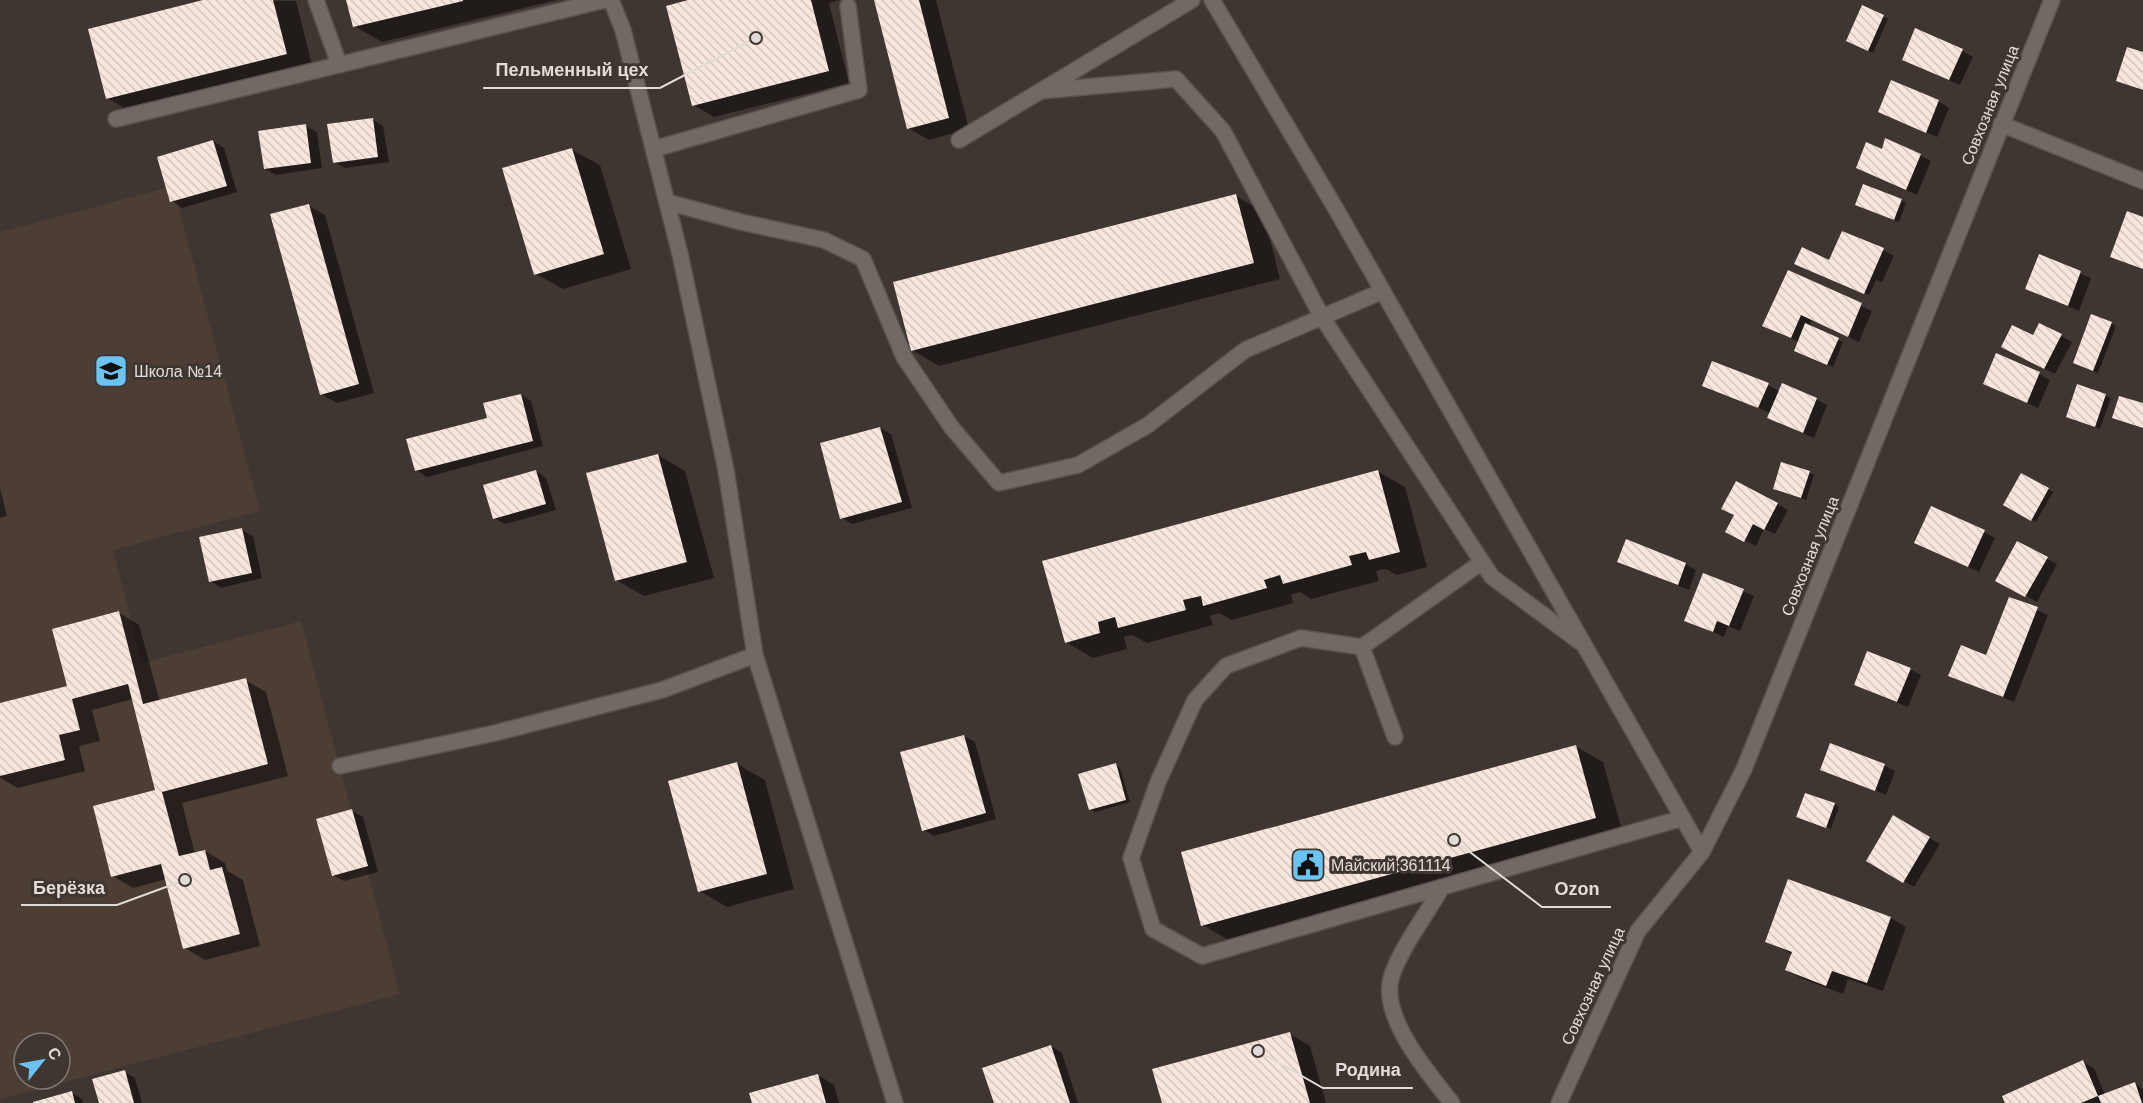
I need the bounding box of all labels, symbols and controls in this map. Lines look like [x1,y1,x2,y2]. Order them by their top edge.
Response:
street label: Совхозная улица [1958,43,2022,167]
callout: Пельменный цех [483,52,660,88]
text: Пельменный цех [496,60,648,80]
school or university icon: Школа №14 [93,353,129,389]
place label: Школа №14 [134,363,222,380]
street label: Совхозная улица [1778,494,1842,618]
public building icon: Майский 361114 [1290,847,1326,883]
place label: Майский 361114 [1331,857,1451,874]
callout: Берёзка [21,869,117,905]
callout: Ozon [1542,871,1611,907]
text: Берёзка [33,878,106,898]
text: Ozon [1555,879,1600,899]
street label: Совхозная улица [1558,924,1628,1047]
north arrow [12,1031,72,1091]
text: С [44,1044,65,1063]
callout: Родина [1323,1052,1413,1088]
text: Родина [1335,1060,1402,1080]

